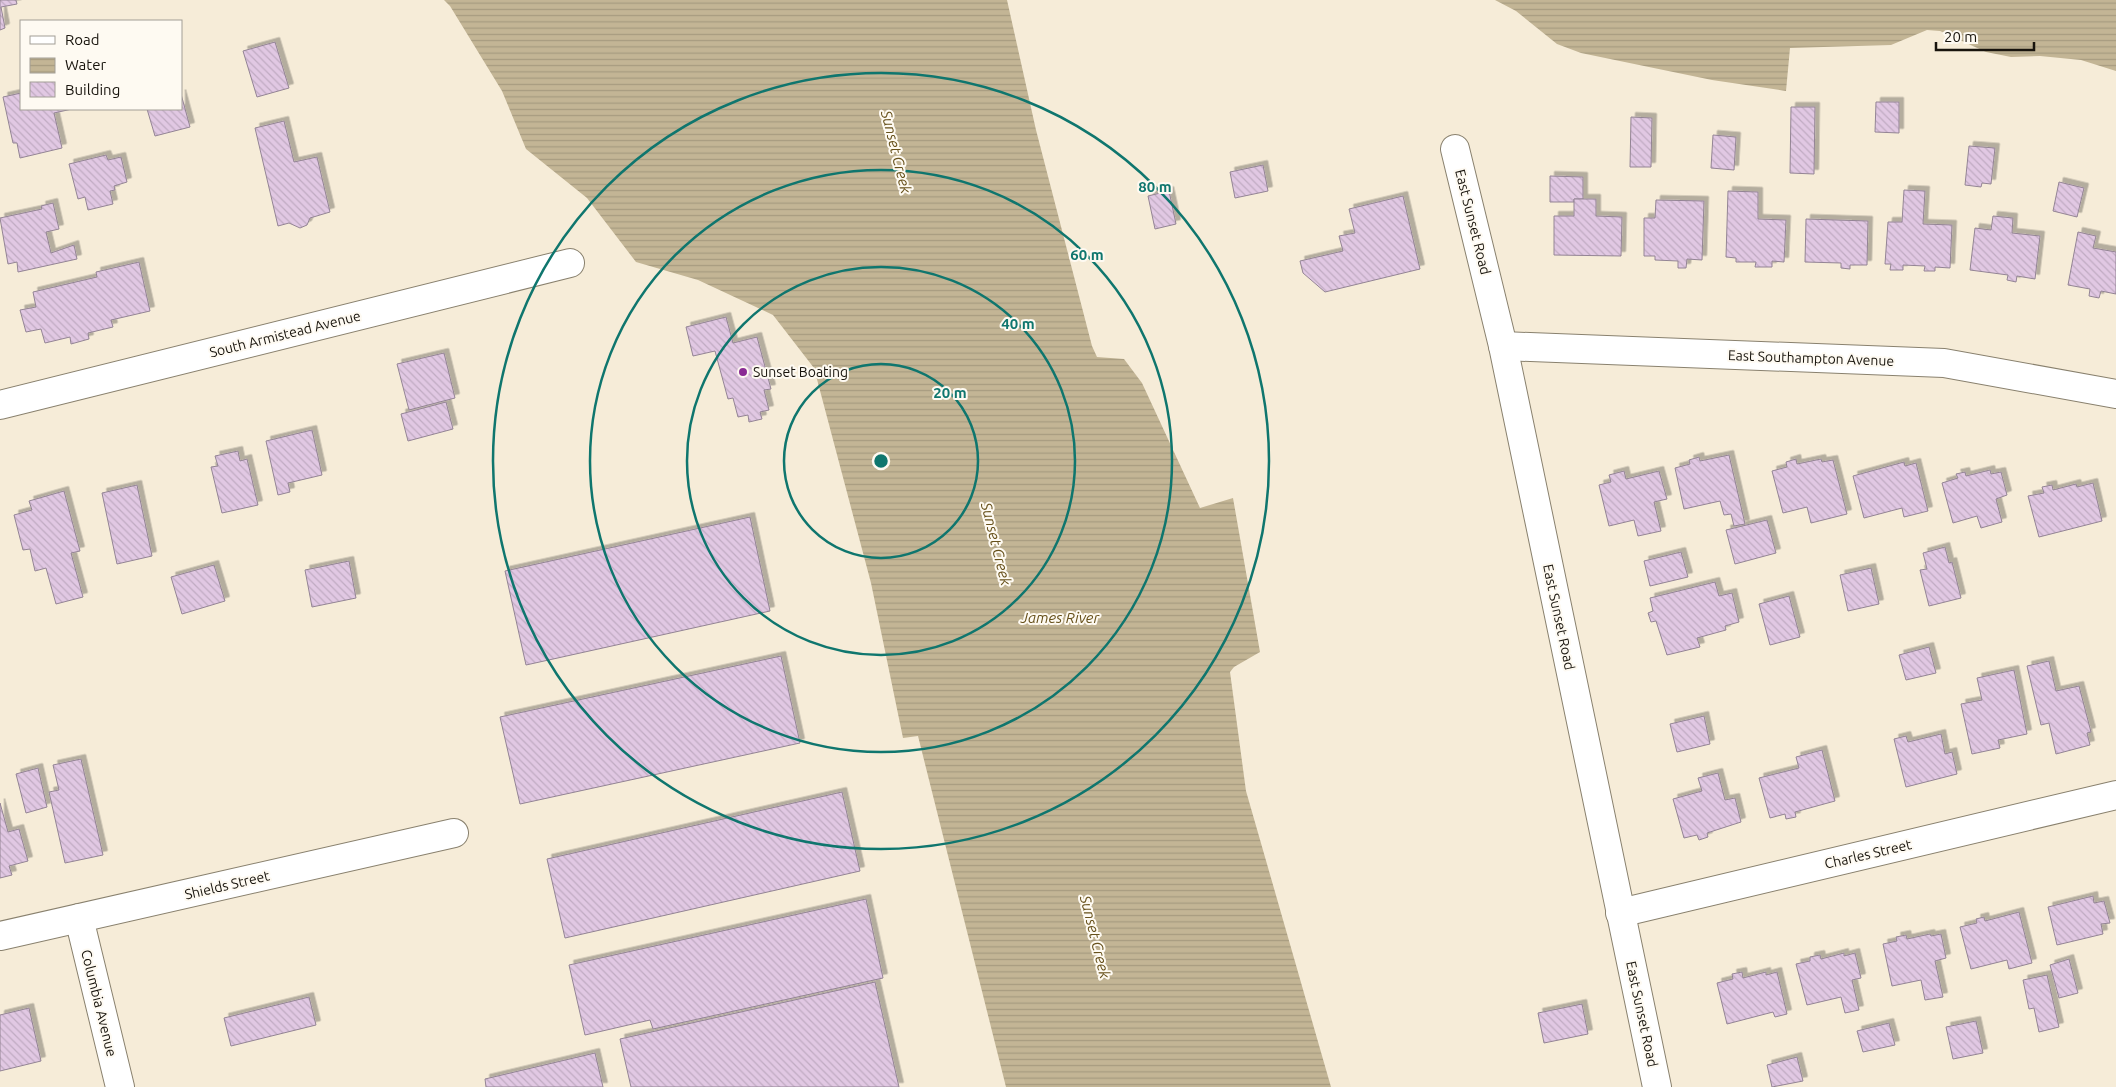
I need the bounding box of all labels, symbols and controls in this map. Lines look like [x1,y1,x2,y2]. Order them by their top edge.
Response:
legend [20,20,182,110]
scale bar [1936,20,2034,52]
text: 20 m [1944,28,1977,45]
text: Road [65,31,100,48]
text: Water [65,56,106,73]
text: Building [65,81,120,98]
water label: Sunset Creek [878,108,915,196]
street label: East Sunset Road [1452,168,1494,276]
text: 80 m [1138,178,1172,195]
text: 60 m [1070,246,1104,263]
street label: South Armistead Avenue [208,307,362,361]
text: 40 m [1001,315,1035,332]
street label: East Southampton Avenue [1728,347,1894,369]
place label: Sunset Boating [753,364,848,380]
marker: Sunset Boating [737,366,749,378]
text: 20 m [933,384,967,401]
centre of rings [872,452,890,470]
water label: Sunset Creek [978,500,1015,588]
street label: East Sunset Road [1540,563,1578,671]
water label: James River [1020,609,1100,626]
street label: Charles Street [1823,836,1914,872]
street label: Shields Street [183,867,272,903]
water label: Sunset Creek [1077,893,1114,981]
street label: Columbia Avenue [78,948,120,1058]
street label: East Sunset Road [1623,960,1661,1068]

